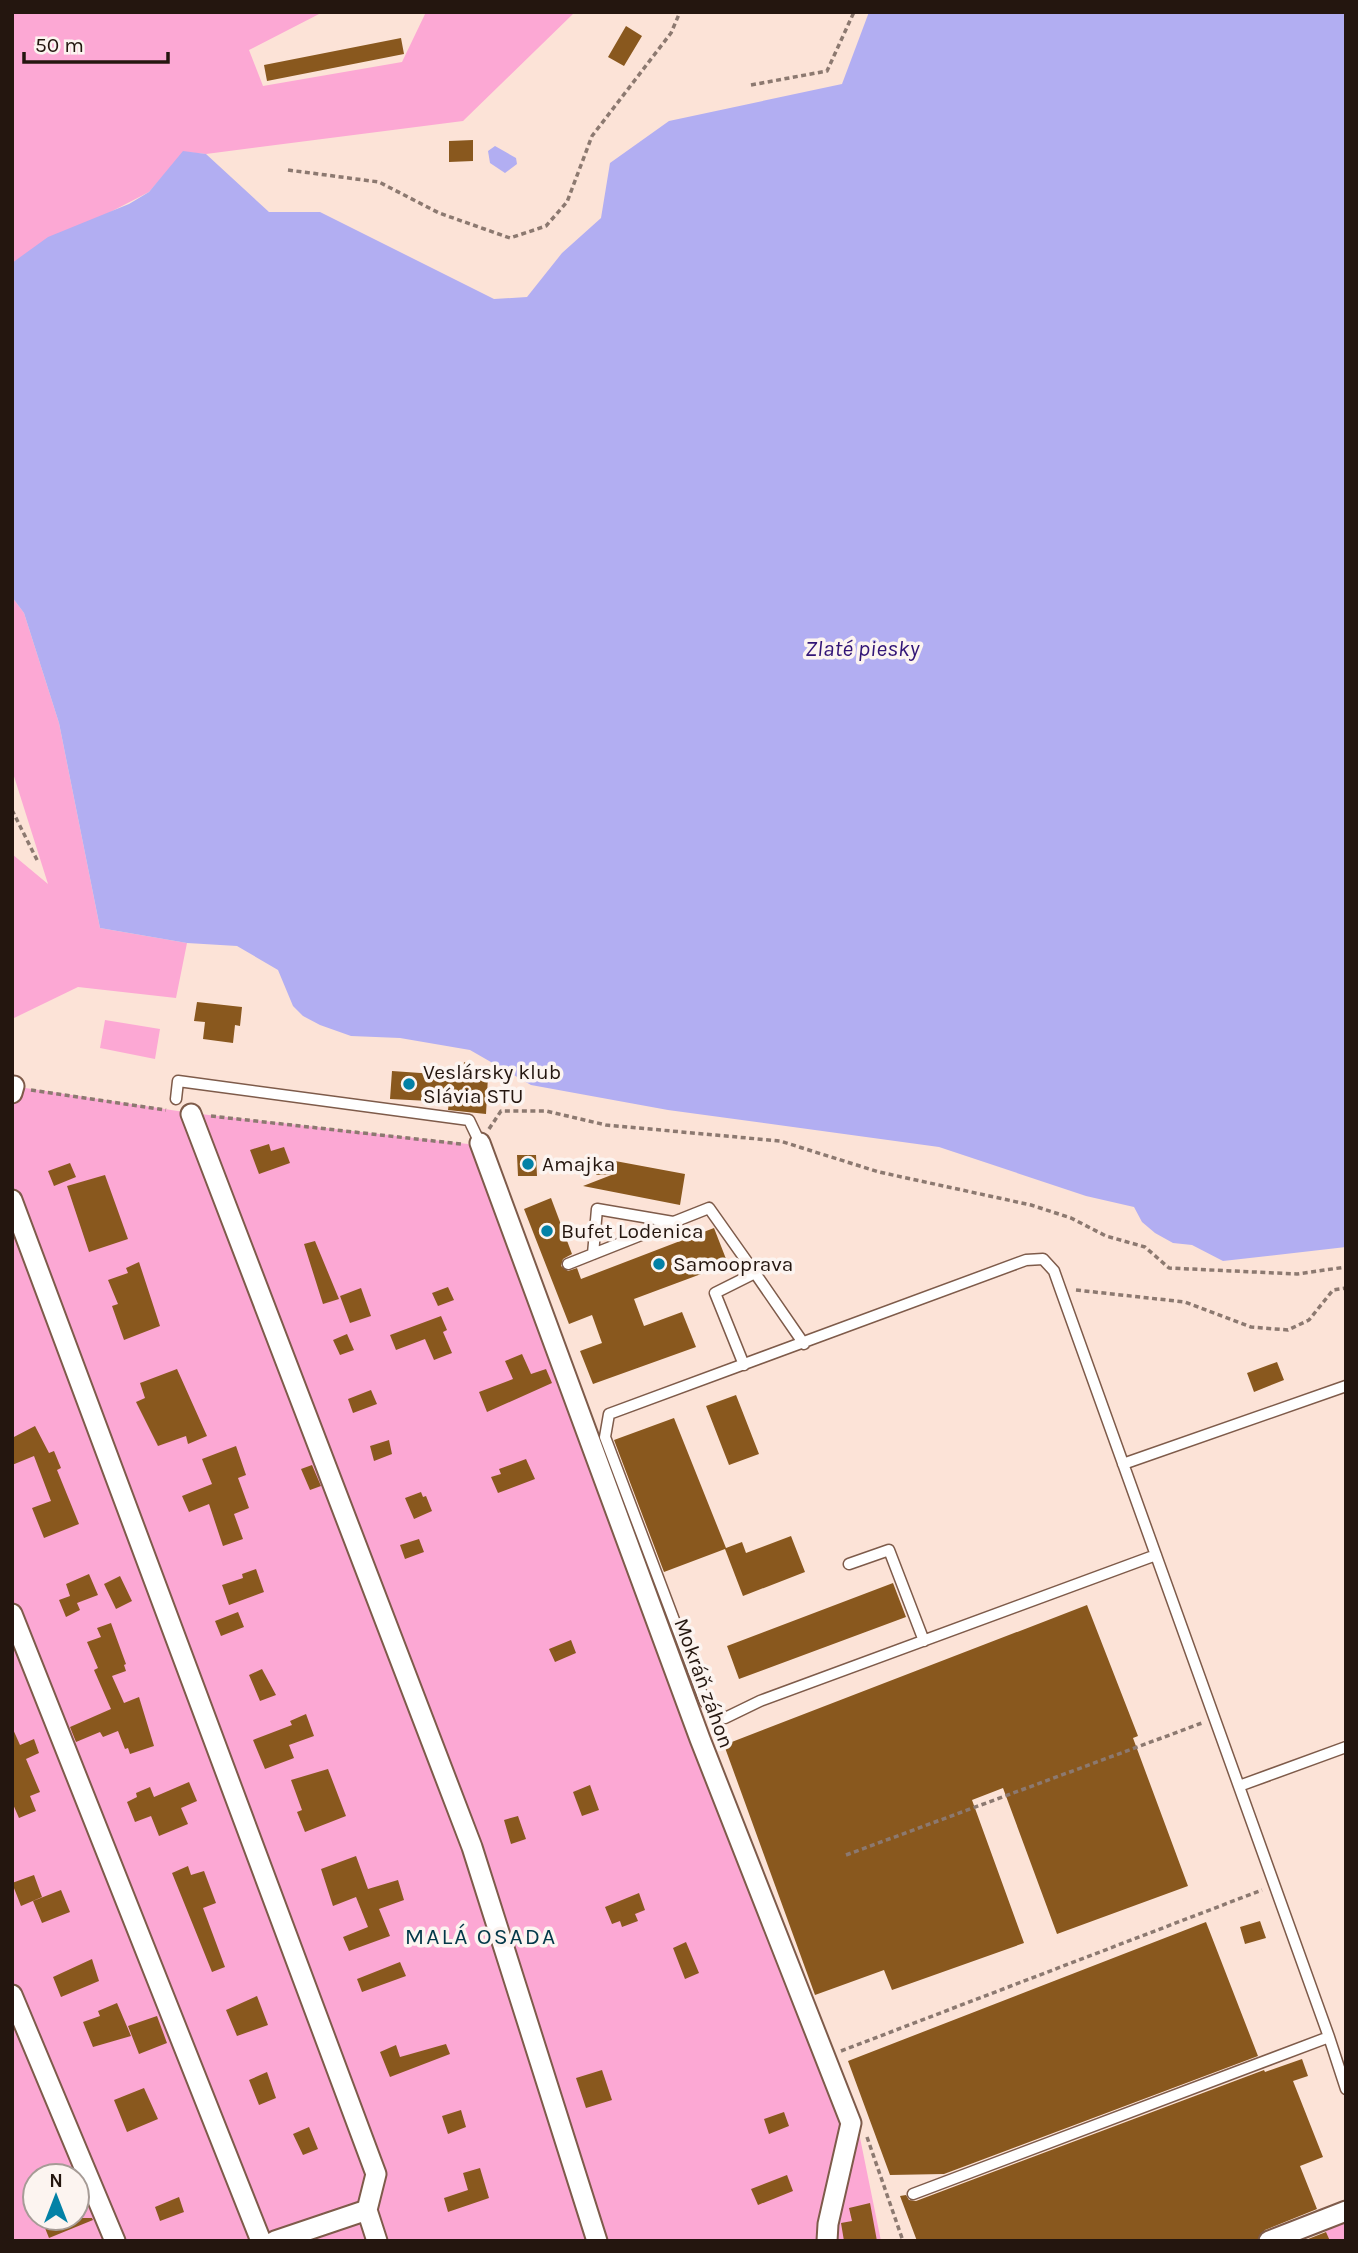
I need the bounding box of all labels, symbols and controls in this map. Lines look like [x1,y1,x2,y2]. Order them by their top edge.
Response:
scale bar [24,21,168,65]
text: 50 m [35,33,84,57]
water label: Zlaté piesky [805,635,920,662]
place label: Veslársky klub Slávia STU [423,1060,561,1108]
marker: Veslársky klub Slávia STU [401,1076,417,1092]
place label: Amajka [542,1152,615,1176]
marker: Amajka [520,1156,536,1172]
place label: Bufet Lodenica [561,1219,703,1243]
marker: Bufet Lodenica [539,1223,555,1239]
place label: Samooprava [673,1252,793,1276]
marker: Samooprava [651,1256,667,1272]
street label: Mokráň záhon [669,1615,739,1751]
district label: MALÁ OSADA [405,1923,557,1950]
north arrow [21,2162,91,2232]
text: N [49,2170,63,2192]

